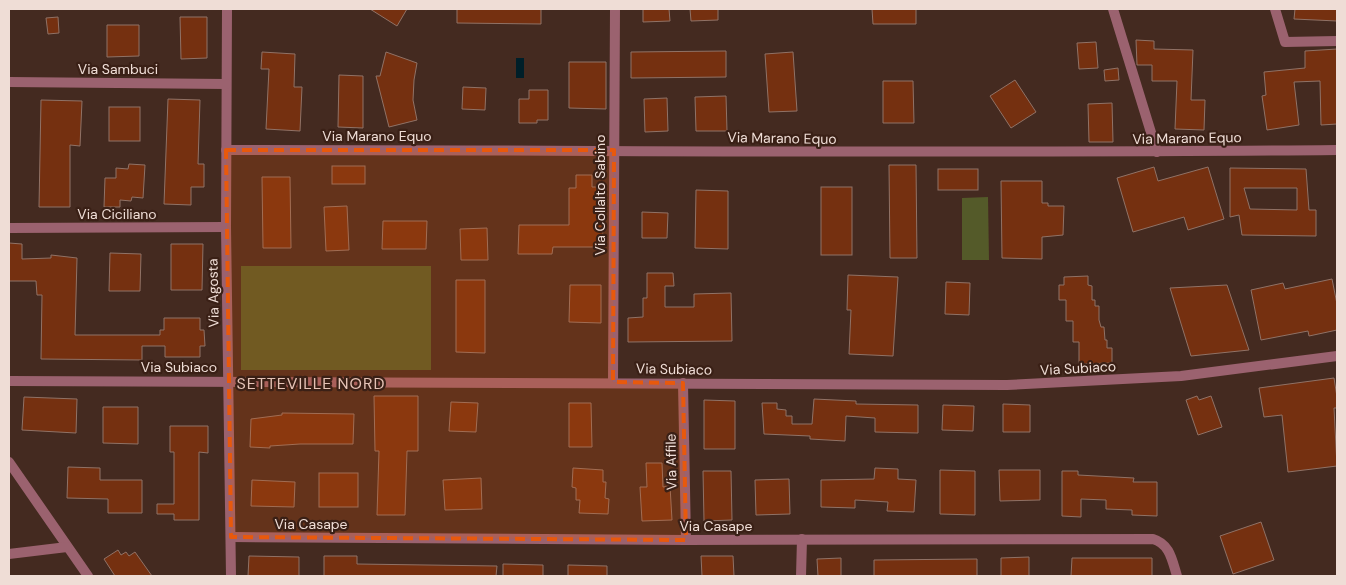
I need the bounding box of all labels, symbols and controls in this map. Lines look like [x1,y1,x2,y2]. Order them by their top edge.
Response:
street label: Via Sambuci [78,60,158,78]
street label: Via Marano Equo [322,127,432,145]
street label: Via Marano Equo [727,128,837,148]
street label: Via Marano Equo [1132,128,1242,148]
street label: Via Collalto Sabino [591,135,609,255]
street label: Via Ciciliano [77,205,157,223]
street label: Via Agosta [203,258,223,328]
street label: Via Subiaco [1039,357,1117,379]
street label: Via Subiaco [141,358,217,376]
street label: Via Subiaco [636,359,712,379]
district label: SETTEVILLE NORD [237,373,385,394]
street label: Via Affile [662,433,680,491]
street label: Via Casape [274,515,348,533]
street label: Via Casape [679,517,753,535]

